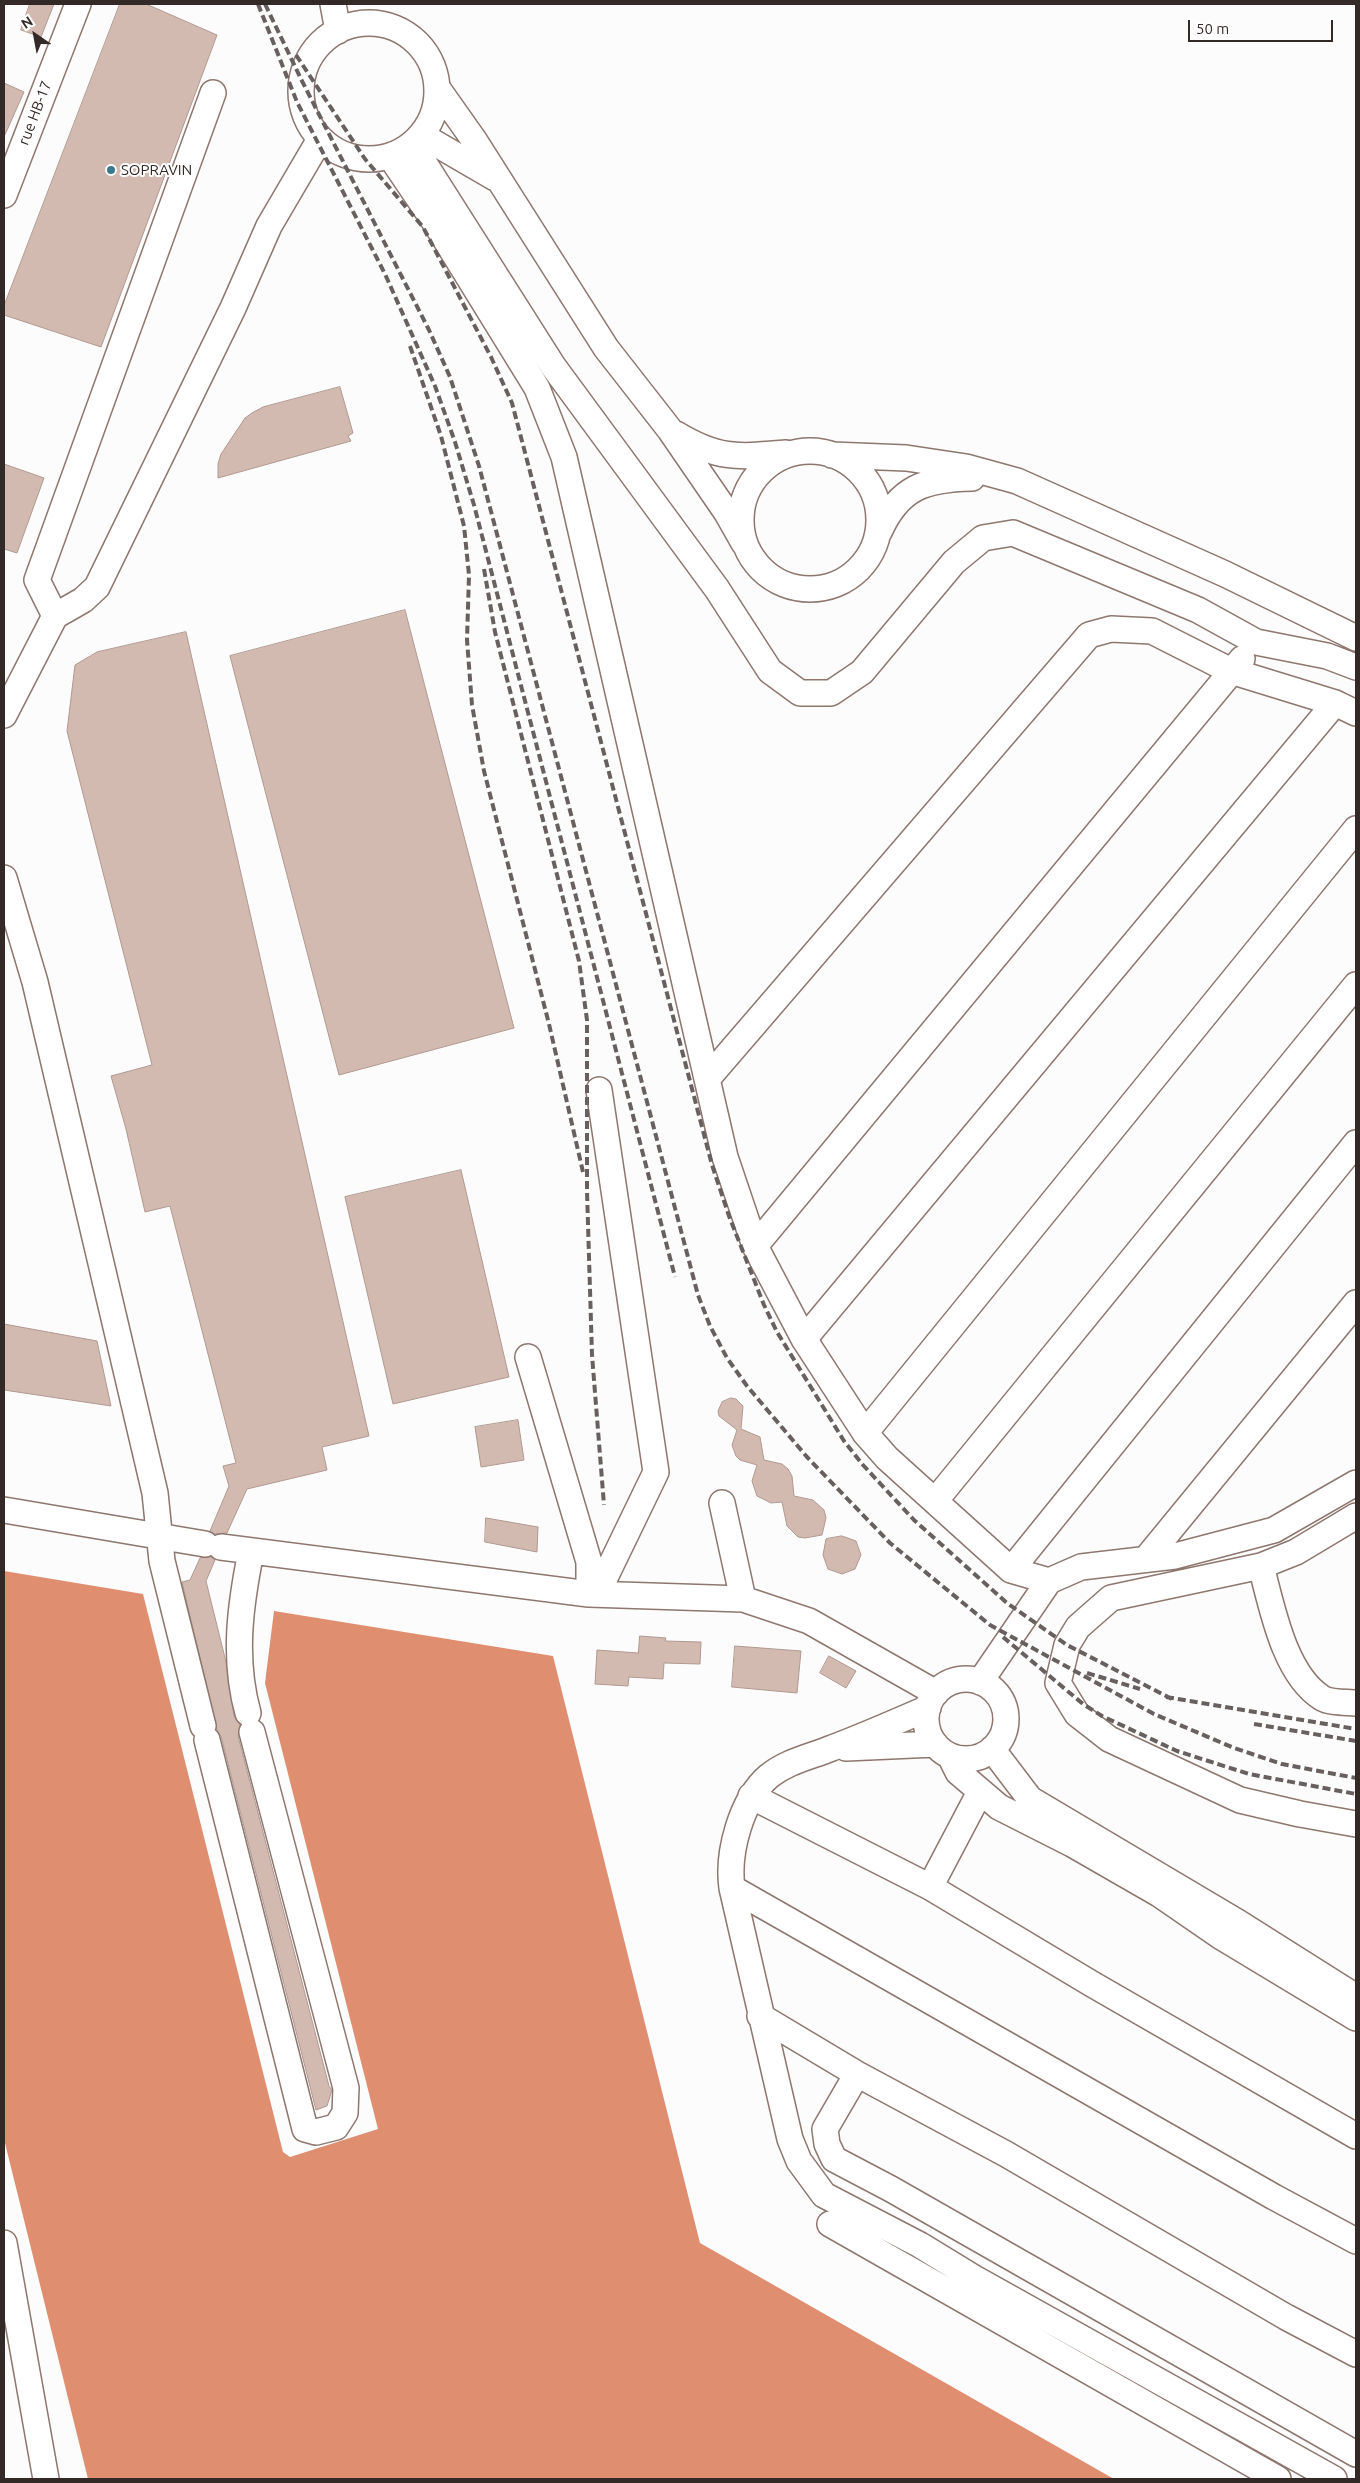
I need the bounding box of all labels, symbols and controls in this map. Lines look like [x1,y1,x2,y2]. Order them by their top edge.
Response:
north arrow [10,10,60,60]
scale bar [1190,10,1335,42]
text: N [18,13,36,32]
text: 50 m [1196,20,1229,37]
street label: rue HB-17 [15,78,55,148]
place label: SOPRAVIN [121,161,192,179]
marker: SOPRAVIN [105,164,117,176]

